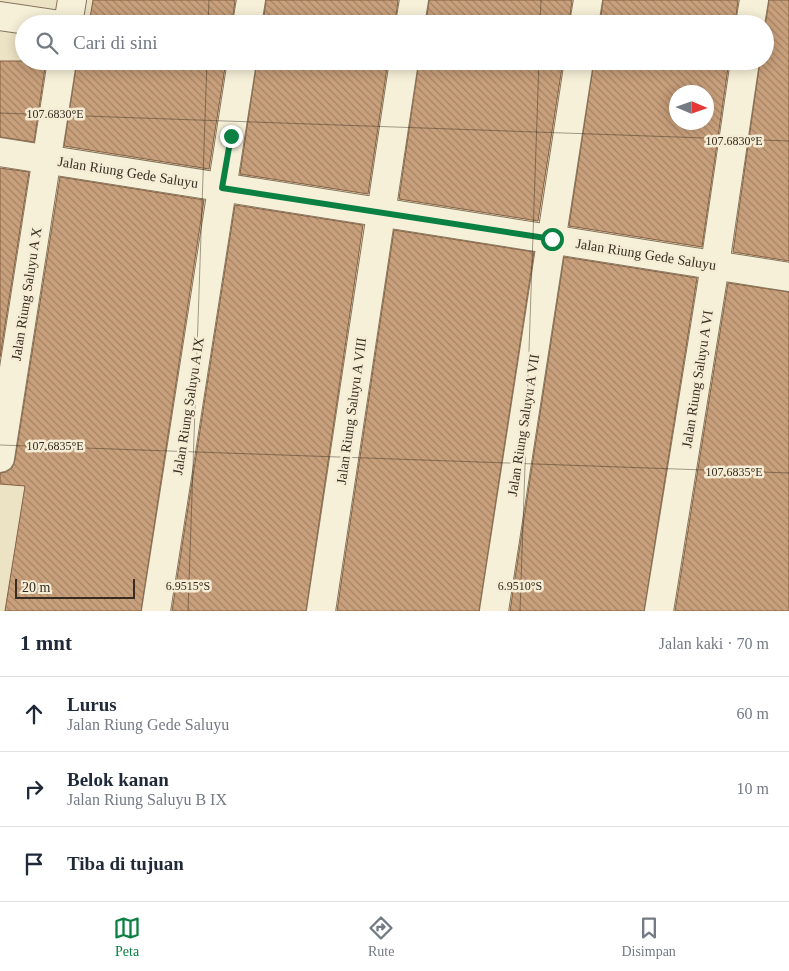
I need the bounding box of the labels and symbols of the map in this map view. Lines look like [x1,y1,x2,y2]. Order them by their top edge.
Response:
north arrow [669,85,714,130]
text: 107.6830°E [26,107,84,121]
route end [220,125,243,148]
text: 107.6830°E [705,134,763,148]
street label: Jalan Riung Gede Saluyu [57,154,199,191]
street label: Jalan Riung Saluyu A X [9,226,44,362]
route start [541,228,564,251]
street label: Jalan Riung Gede Saluyu [575,236,717,273]
street label: Jalan Riung Saluyu A VI [679,309,716,449]
street label: Jalan Riung Saluyu A IX [170,336,207,476]
street label: Jalan Riung Saluyu A VIII [334,336,369,486]
street label: Jalan Riung Saluyu A VII [505,353,542,497]
text: 107.6835°E [26,439,84,453]
text: 107.6835°E [705,465,763,479]
scale bar [15,576,135,599]
text: 6.9515°S [166,579,210,593]
text: 6.9510°S [498,579,542,593]

